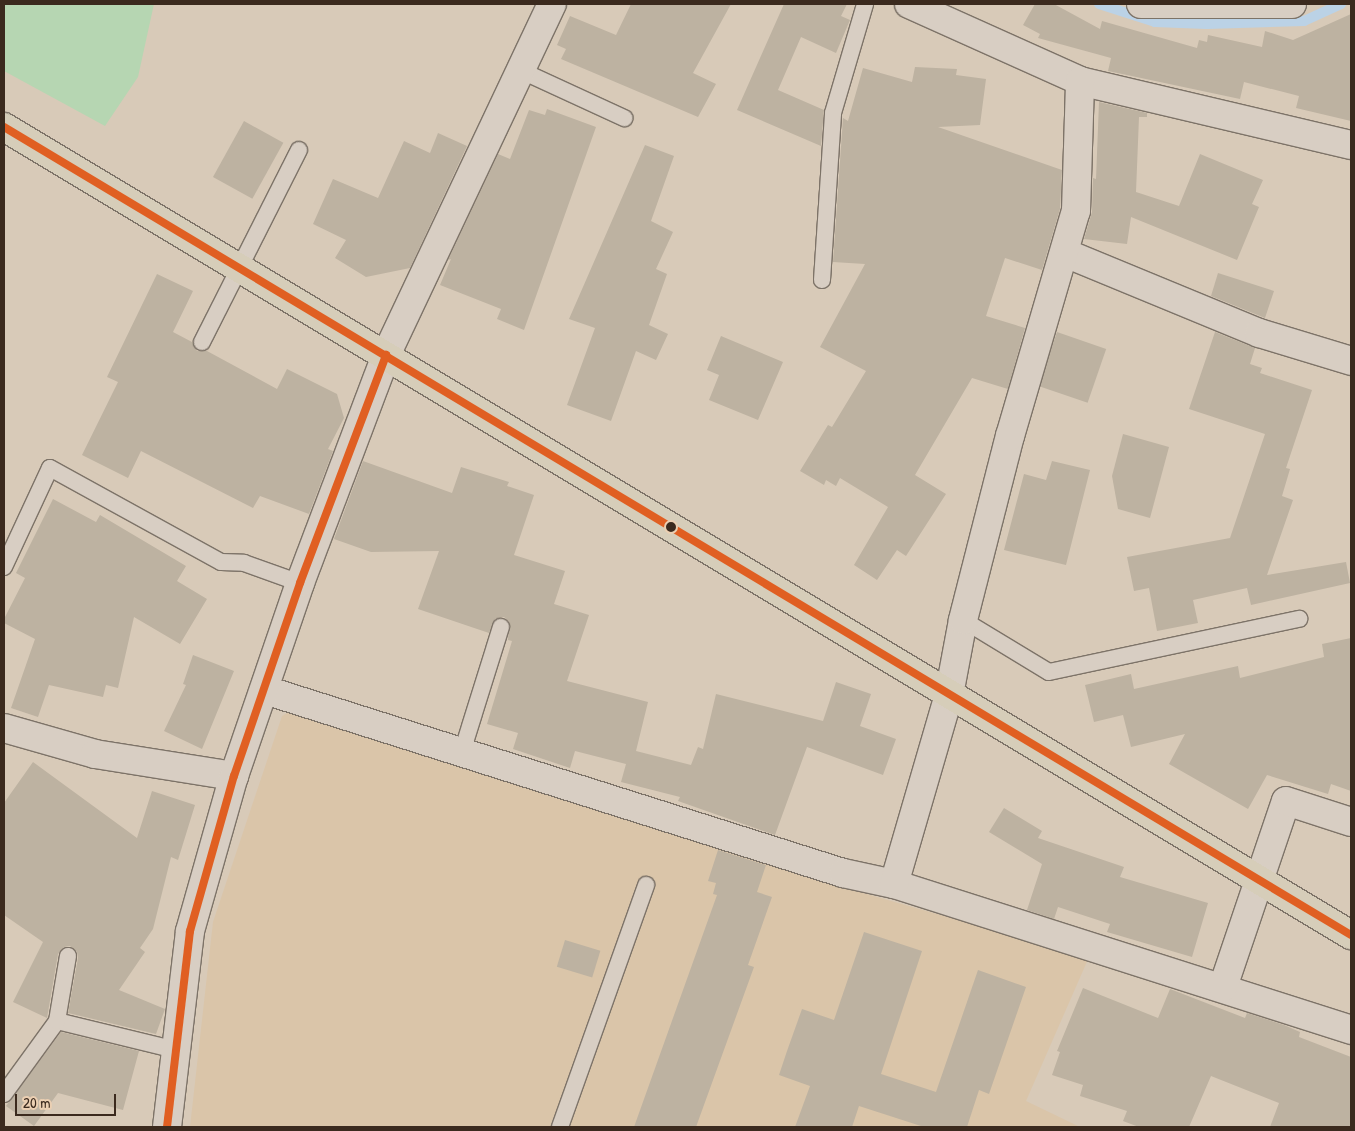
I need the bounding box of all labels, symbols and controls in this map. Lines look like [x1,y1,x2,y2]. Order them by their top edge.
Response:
unlabelled marker [666,522,676,532]
scale bar [18,1084,119,1116]
text: 20 m [23,1092,50,1113]

